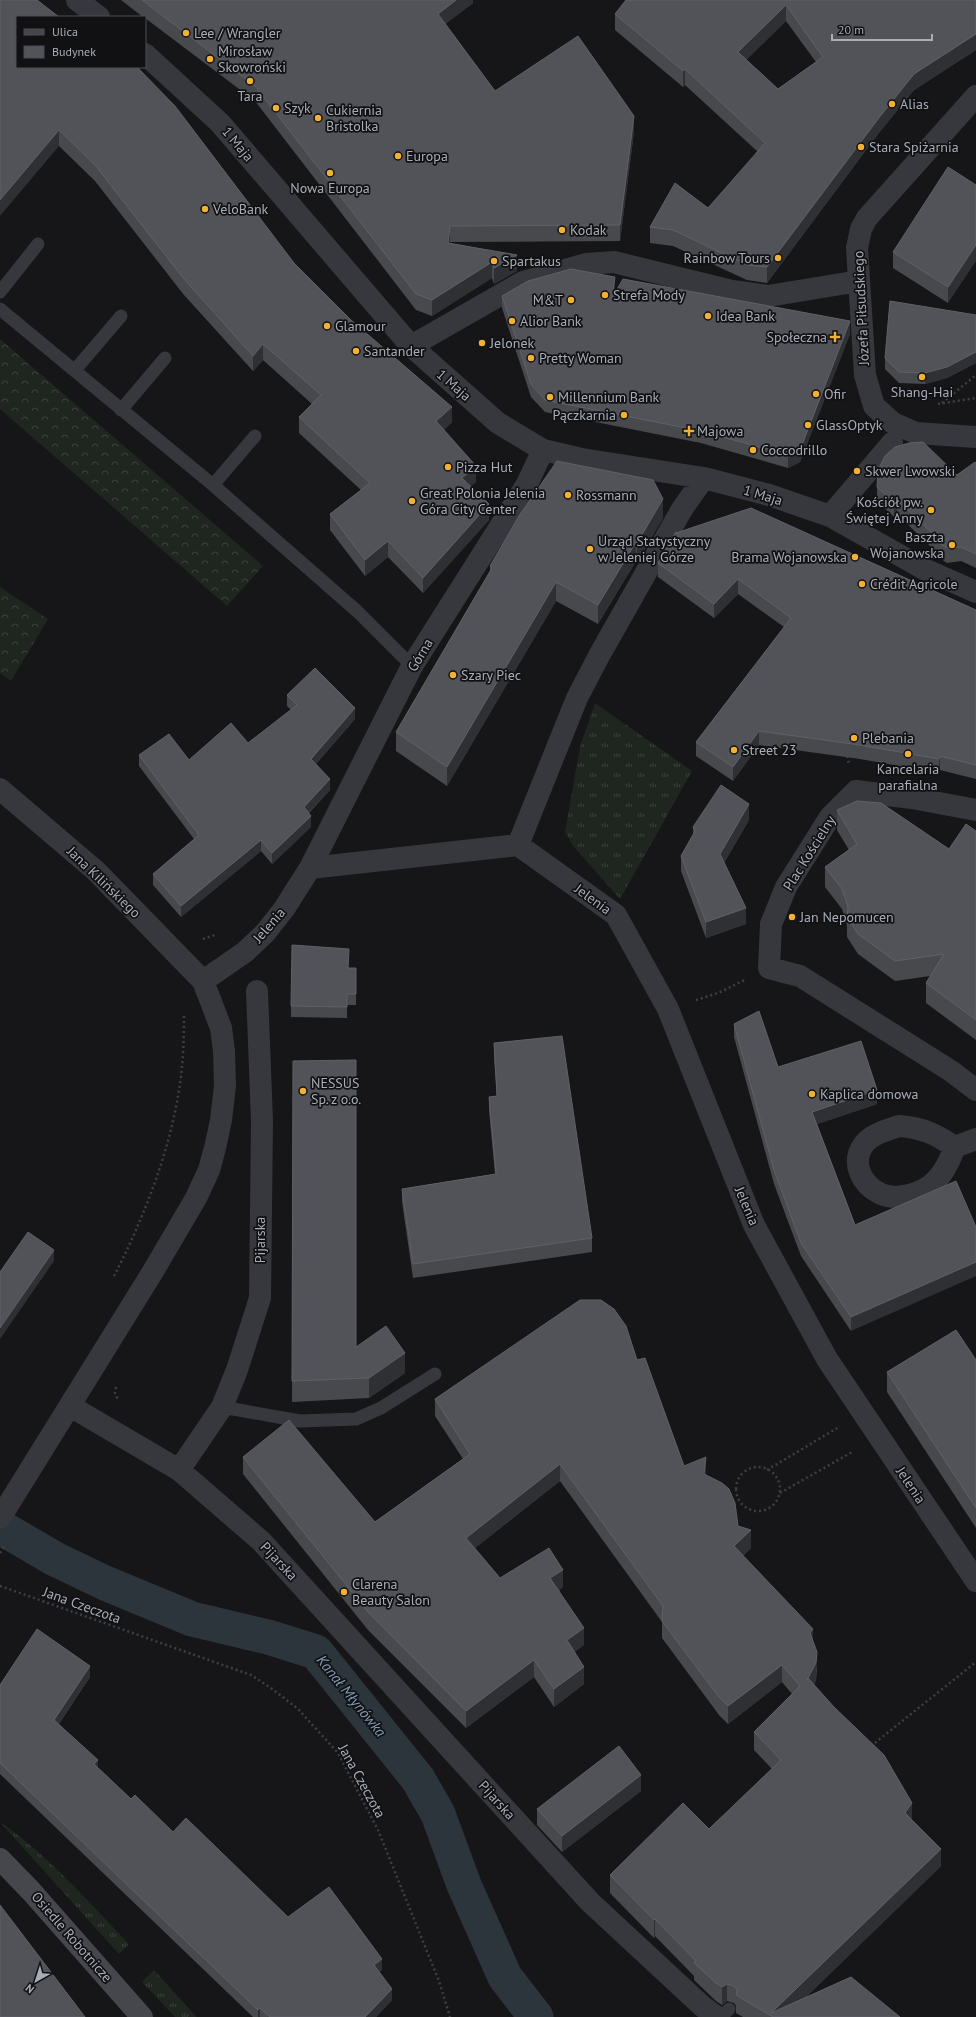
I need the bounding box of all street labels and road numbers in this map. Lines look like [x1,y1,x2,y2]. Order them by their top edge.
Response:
street label: 1 Maja [218,123,258,165]
street label: Józefa Piłsudskiego [849,250,873,367]
street label: 1 Maja [433,365,475,405]
street label: 1 Maja [741,481,785,509]
street label: Górna [403,635,437,675]
street label: Plac Kościelny [779,812,839,894]
street label: Jana Kilińskiego [63,842,145,922]
street label: Jelenia [570,879,615,918]
street label: Jelenia [248,904,289,947]
street label: Jelenia [730,1183,763,1228]
street label: Pijarska [251,1217,269,1263]
street label: Jelenia [892,1462,930,1507]
street label: Pijarska [257,1538,301,1584]
street label: Jana Czeczota [40,1582,123,1627]
street label: Jana Czeczota [334,1740,390,1821]
street label: Pijarska [475,1777,519,1823]
street label: Osiedle Robotnicze [28,1888,116,1986]

